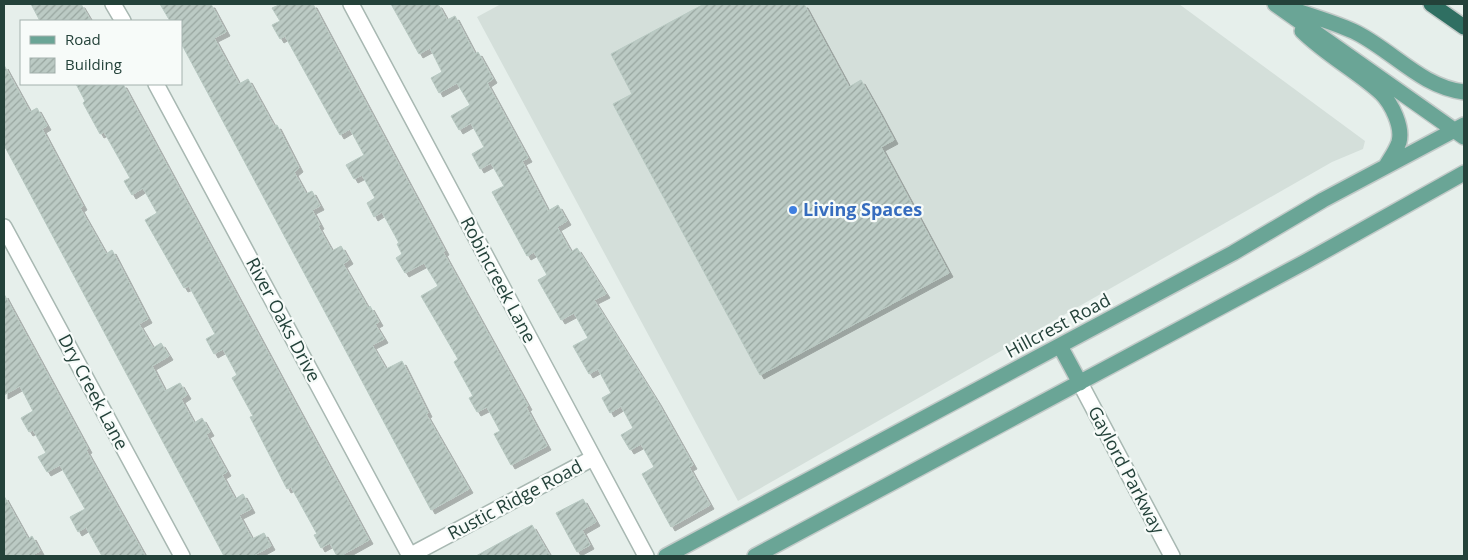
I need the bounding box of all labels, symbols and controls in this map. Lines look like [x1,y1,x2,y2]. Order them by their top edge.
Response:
legend [20,20,182,85]
text: Road [65,29,101,49]
text: Building [65,54,122,74]
place label: Living Spaces [803,197,922,221]
marker: Living Spaces [787,204,799,216]
street label: Robincreek Lane [456,212,542,347]
street label: River Oaks Drive [241,253,327,386]
street label: Hillcrest Road [1001,287,1114,363]
street label: Dry Creek Lane [53,330,134,454]
street label: Gaylord Parkway [1083,402,1171,538]
street label: Rustic Ridge Road [443,454,586,545]

